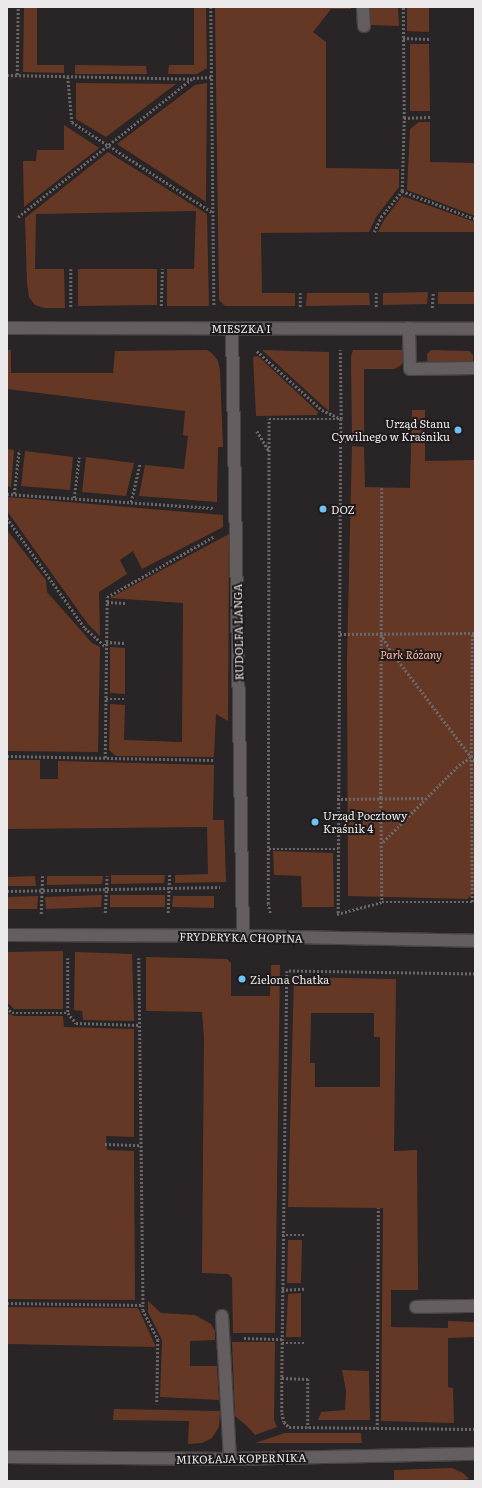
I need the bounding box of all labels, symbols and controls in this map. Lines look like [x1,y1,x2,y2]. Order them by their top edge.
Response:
street label: MIESZKA I [211,321,271,335]
place label: Urząd Stanu Cywilnego w Kraśniku [331,417,450,443]
marker: Urząd Stanu Cywilnego w Kraśniku [453,425,463,435]
place label: DOZ [331,502,355,516]
marker: DOZ [318,504,328,514]
street label: RUDOLFA LANGA [231,584,245,680]
park label: Park Różany [380,647,442,661]
place label: Urząd Pocztowy Kraśnik 4 [323,809,407,835]
marker: Urząd Pocztowy Kraśnik 4 [310,817,320,827]
street label: FRYDERYKA CHOPINA [179,929,303,945]
place label: Zielona Chatka [250,972,329,986]
marker: Zielona Chatka [237,974,247,984]
street label: MIKOŁAJA KOPERNIKA [176,1450,306,1466]

